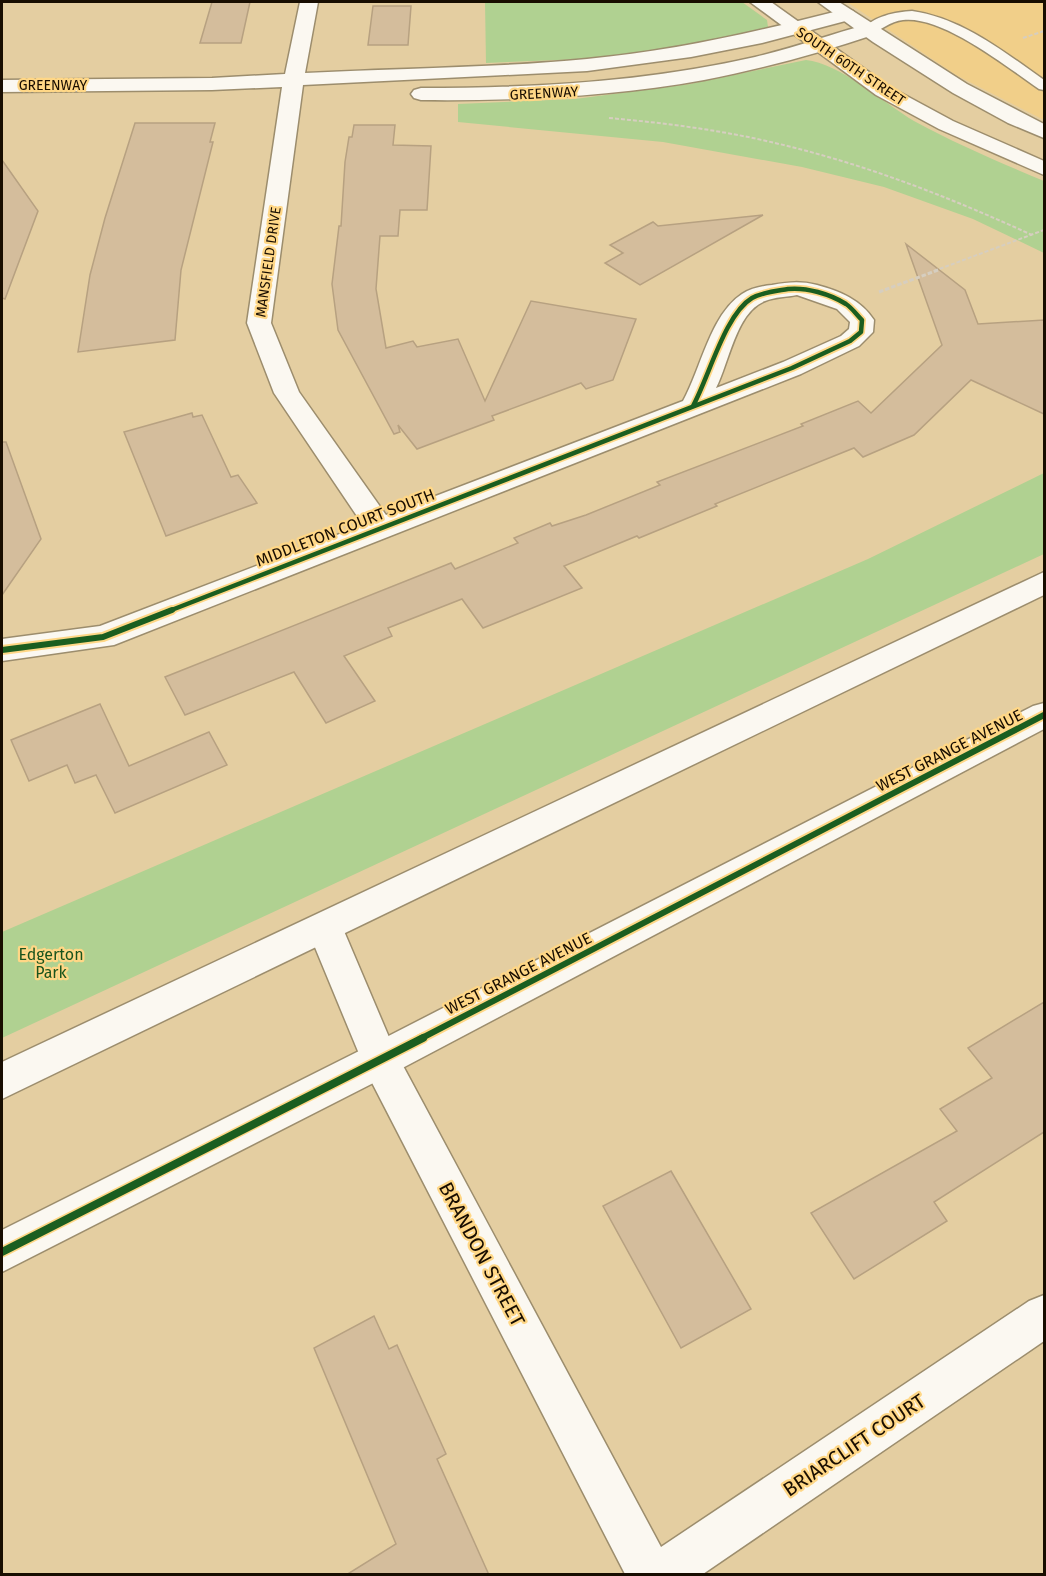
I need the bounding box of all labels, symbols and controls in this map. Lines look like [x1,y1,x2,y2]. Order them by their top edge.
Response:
street label: SOUTH 60TH STREET [793,24,909,110]
street label: GREENWAY [19,77,88,94]
street label: GREENWAY [509,83,579,104]
street label: MANSFIELD DRIVE [252,206,285,318]
street label: MIDDLETON COURT SOUTH [253,485,437,570]
street label: WEST GRANGE AVENUE [873,705,1026,796]
street label: WEST GRANGE AVENUE [442,928,595,1019]
park label: Edgerton Park [18,945,84,982]
street label: BRANDON STREET [434,1178,530,1331]
street label: BRIARCLIFT COURT [778,1388,930,1501]

